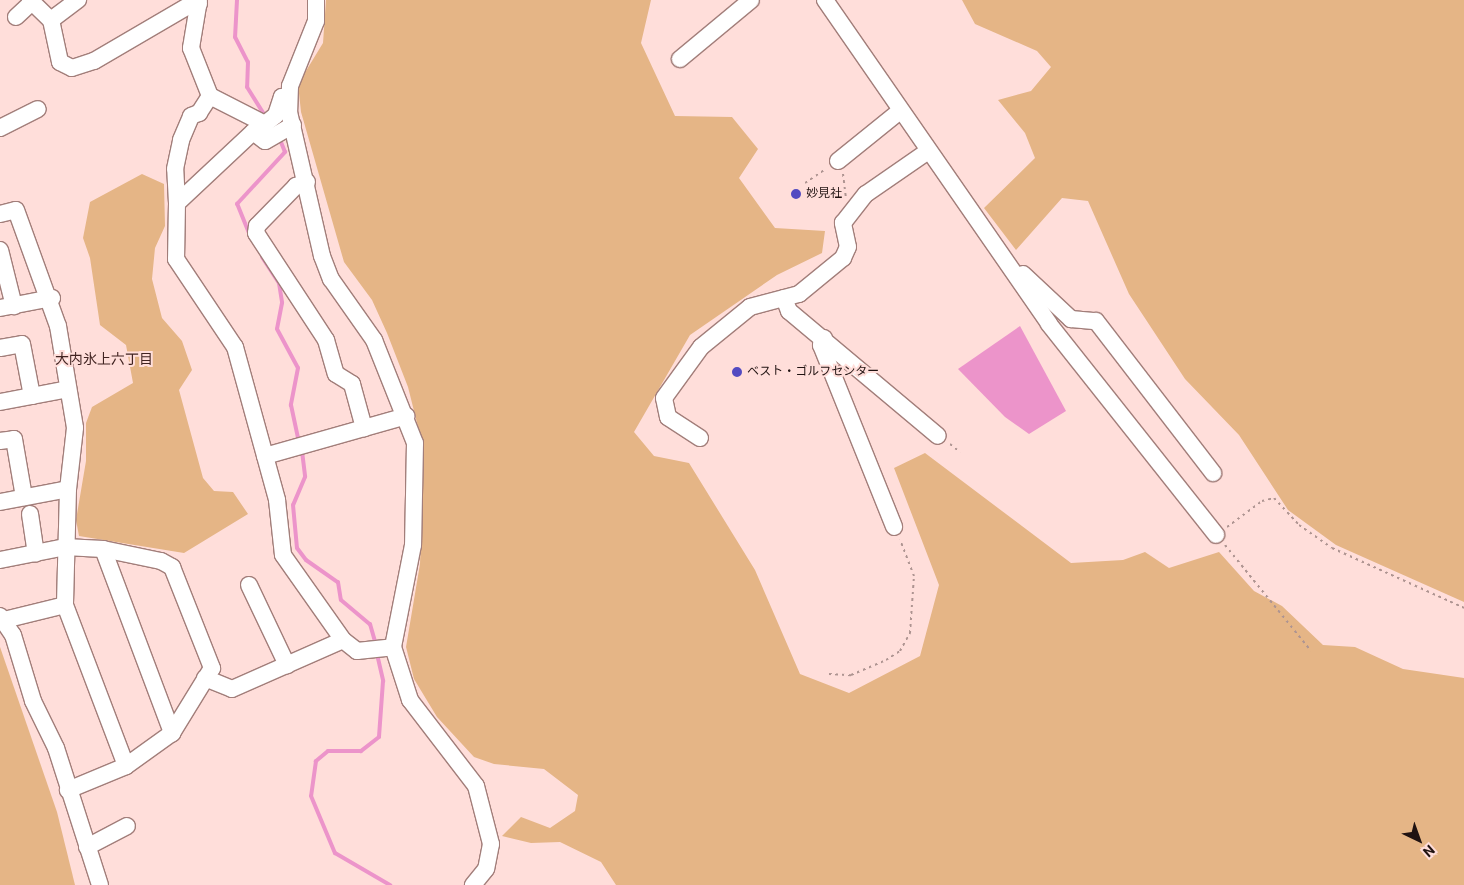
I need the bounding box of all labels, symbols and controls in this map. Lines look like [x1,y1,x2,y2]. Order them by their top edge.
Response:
place label: 妙見社 [806,187,842,201]
marker: 妙見社 [790,188,802,200]
district label: 大内氷上六丁目 [55,351,153,367]
place label: ベスト・ゴルフセンター [747,365,879,379]
marker: ベスト・ゴルフセンター [731,366,743,378]
north arrow [1394,815,1444,865]
text: N [1420,842,1438,860]

